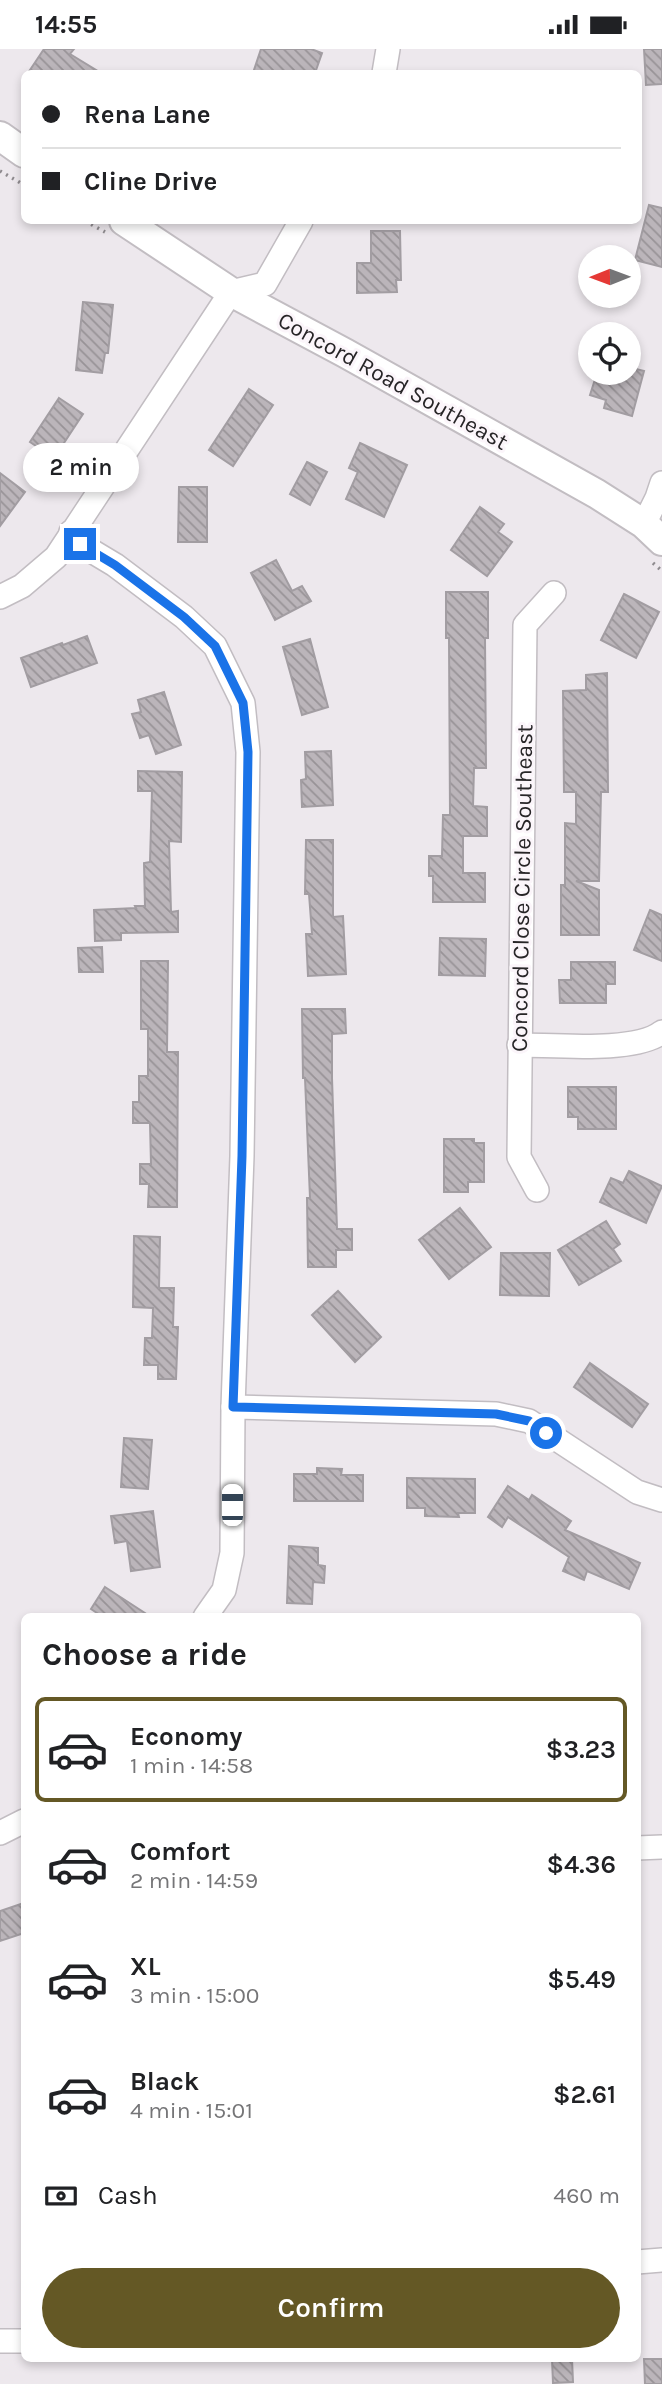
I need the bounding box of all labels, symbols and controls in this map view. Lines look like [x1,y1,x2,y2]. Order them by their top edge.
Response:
text: 14:55 [35,9,97,40]
text: Rena Lane [84,99,211,130]
text: Cline Drive [84,166,217,197]
north arrow [578,245,640,308]
map controls [578,245,641,385]
street label: Concord Road Southeast [273,306,513,456]
button: locate [578,322,641,385]
callout: 2 min [22,442,138,491]
text: 2 min [50,454,112,481]
route end [64,528,96,560]
street label: Concord Close Circle Southeast [506,724,538,1052]
route start [530,1417,562,1449]
car [222,1484,243,1526]
text: Choose a ride [42,1636,247,1673]
icon: car [46,1718,109,1781]
text: Economy [130,1721,242,1752]
text: $3.23 [546,1734,616,1765]
text: 1 min · 14:58 [130,1752,253,1779]
icon: car [46,1833,109,1896]
text: Comfort [130,1836,231,1867]
text: $4.36 [546,1849,616,1880]
text: 2 min · 14:59 [130,1867,258,1894]
icon: car [46,1948,109,2011]
text: XL [130,1951,161,1982]
text: $5.49 [547,1964,616,1995]
text: 3 min · 15:00 [130,1982,260,2009]
icon: car [46,2063,109,2126]
text: Black [130,2066,199,2097]
text: $2.61 [553,2079,616,2110]
text: 4 min · 15:01 [130,2097,253,2124]
icon: cash [42,2177,80,2215]
text: Cash [98,2180,158,2211]
text: 460 m [553,2182,620,2209]
button: Confirm [42,2268,620,2348]

